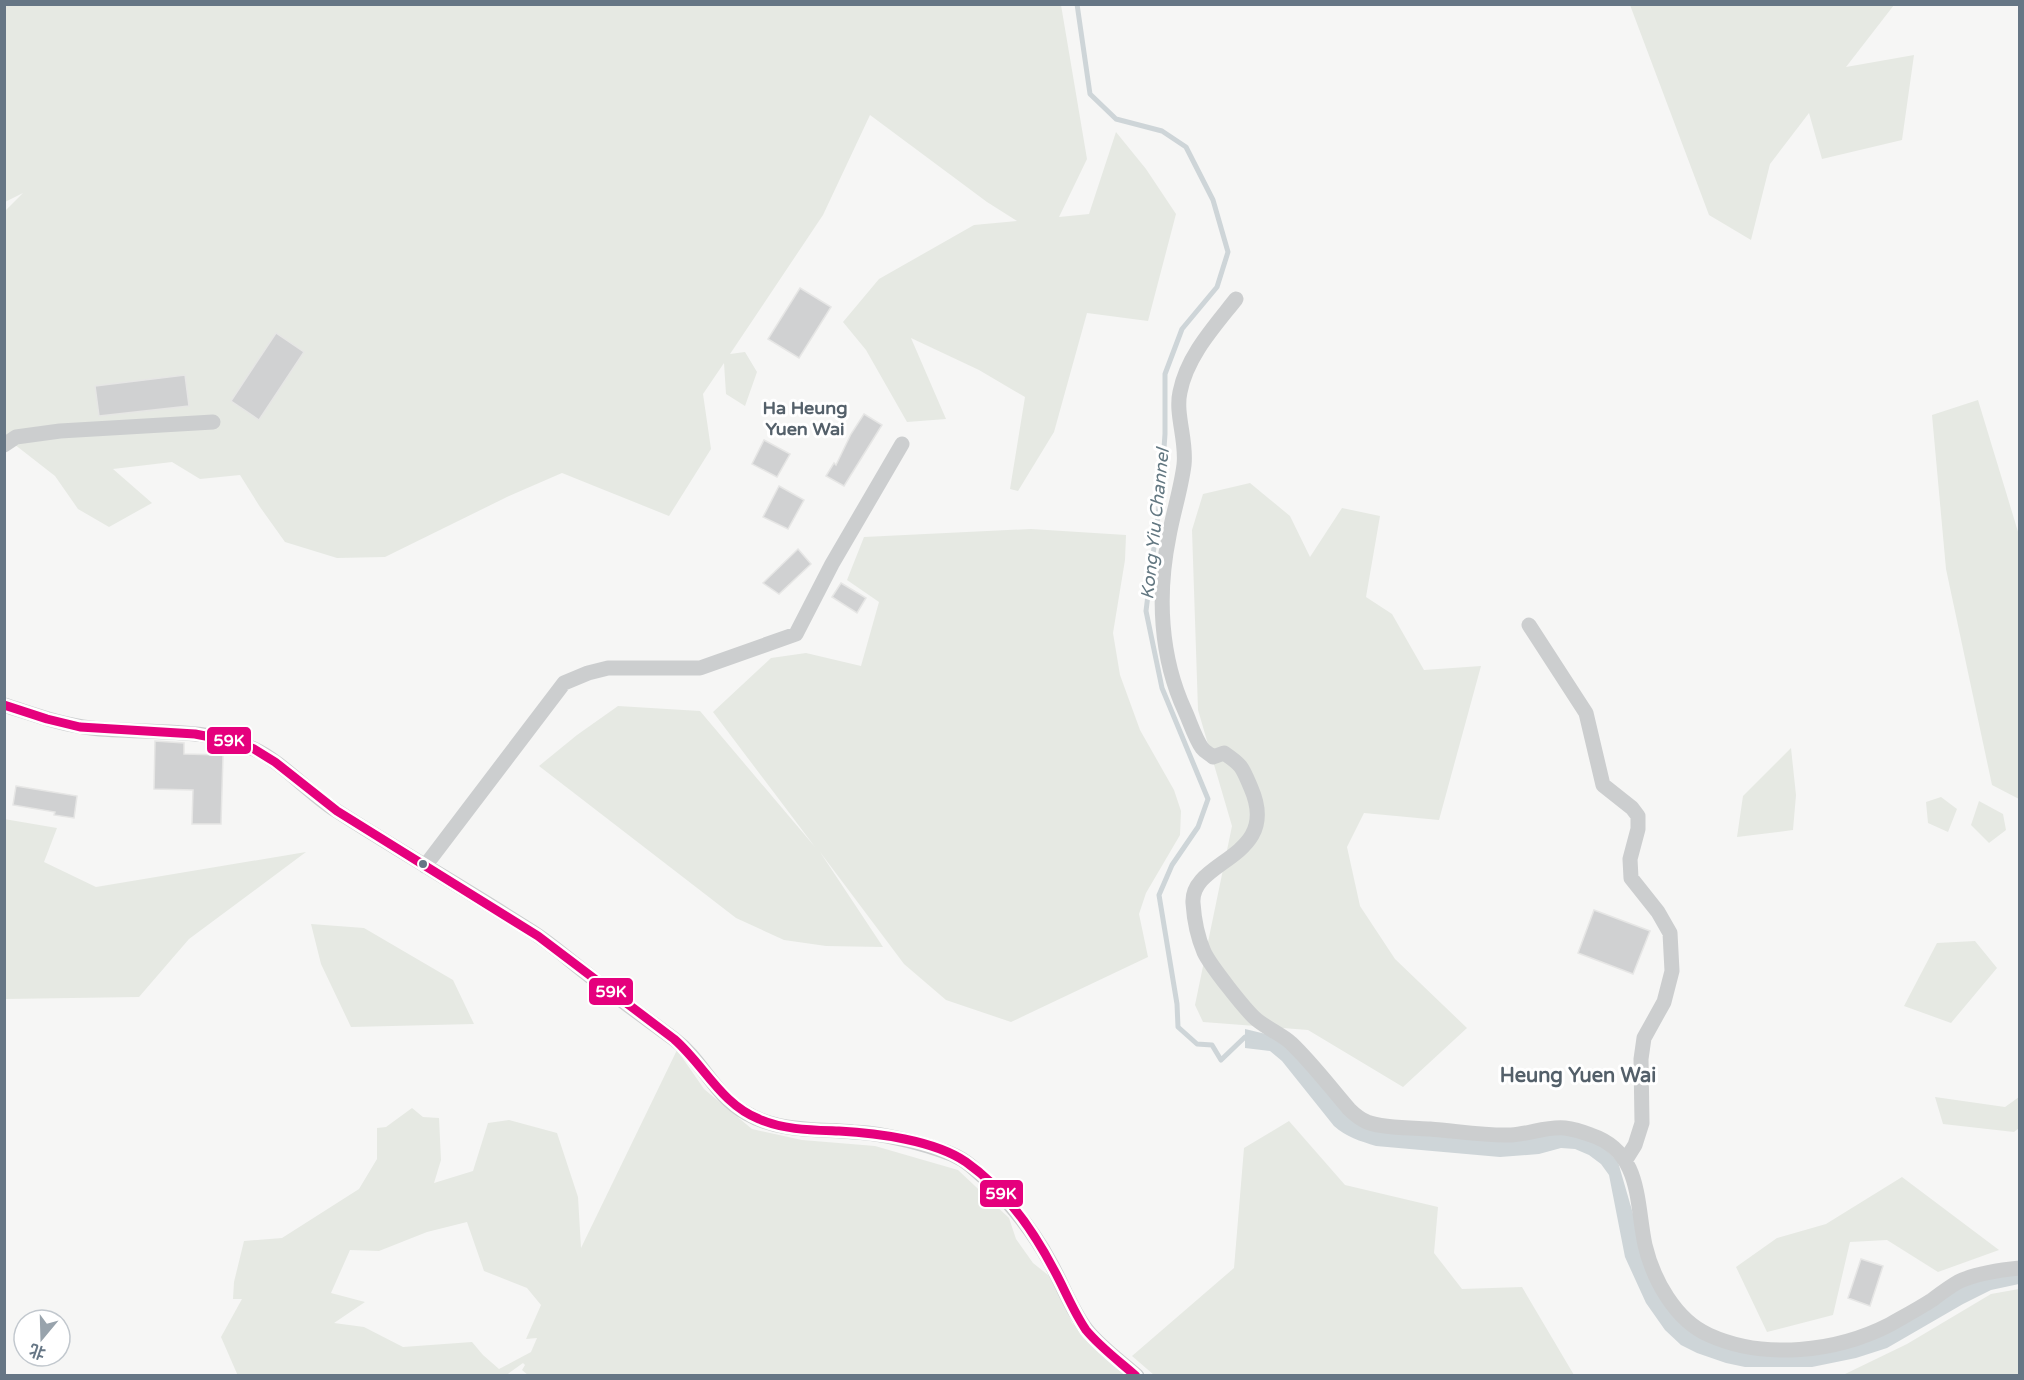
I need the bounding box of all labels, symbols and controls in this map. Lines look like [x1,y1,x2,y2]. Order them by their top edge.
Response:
district label: Ha Heung Yuen Wai [762,397,848,440]
water label: Kong Yiu Channel [1136,445,1174,601]
line badge: 59K [206,726,252,755]
text: 59K [214,731,245,751]
unlabelled marker [417,858,429,870]
line badge: 59K [588,977,634,1006]
text: 59K [596,982,627,1002]
district label: Heung Yuen Wai [1500,1064,1656,1088]
line badge: 59K [979,1179,1024,1208]
text: 59K [986,1184,1017,1204]
north arrow [12,1308,72,1368]
text: 北 [27,1339,48,1363]

